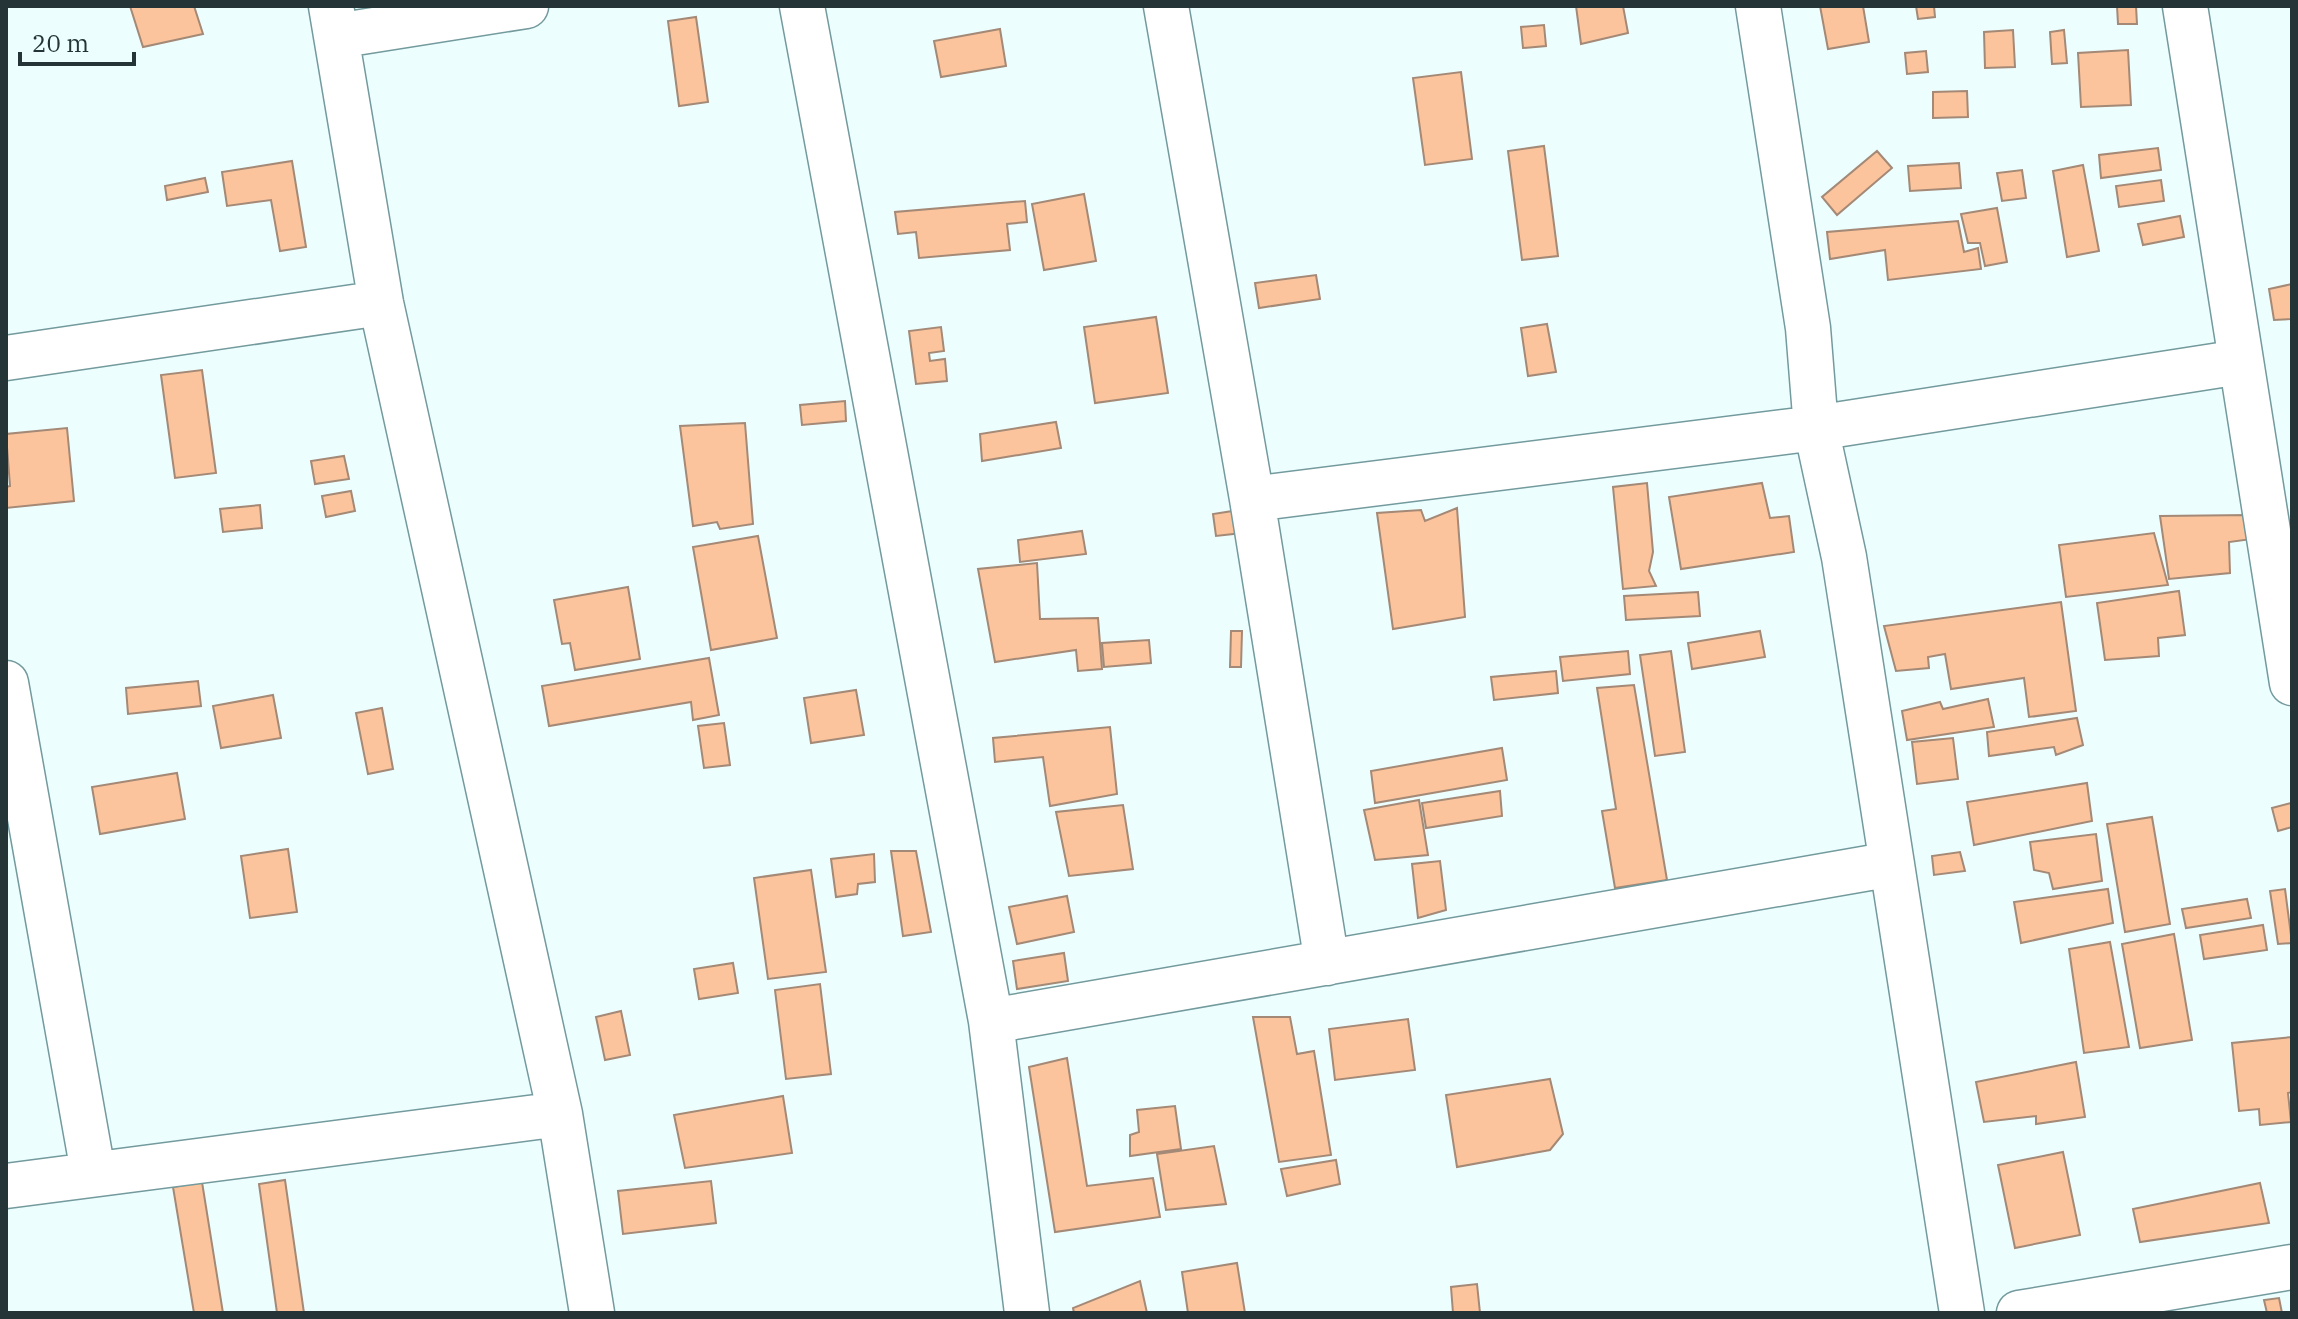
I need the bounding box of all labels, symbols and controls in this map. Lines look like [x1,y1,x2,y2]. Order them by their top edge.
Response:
scale bar [20,16,134,66]
text: 20 m [32,27,89,59]

